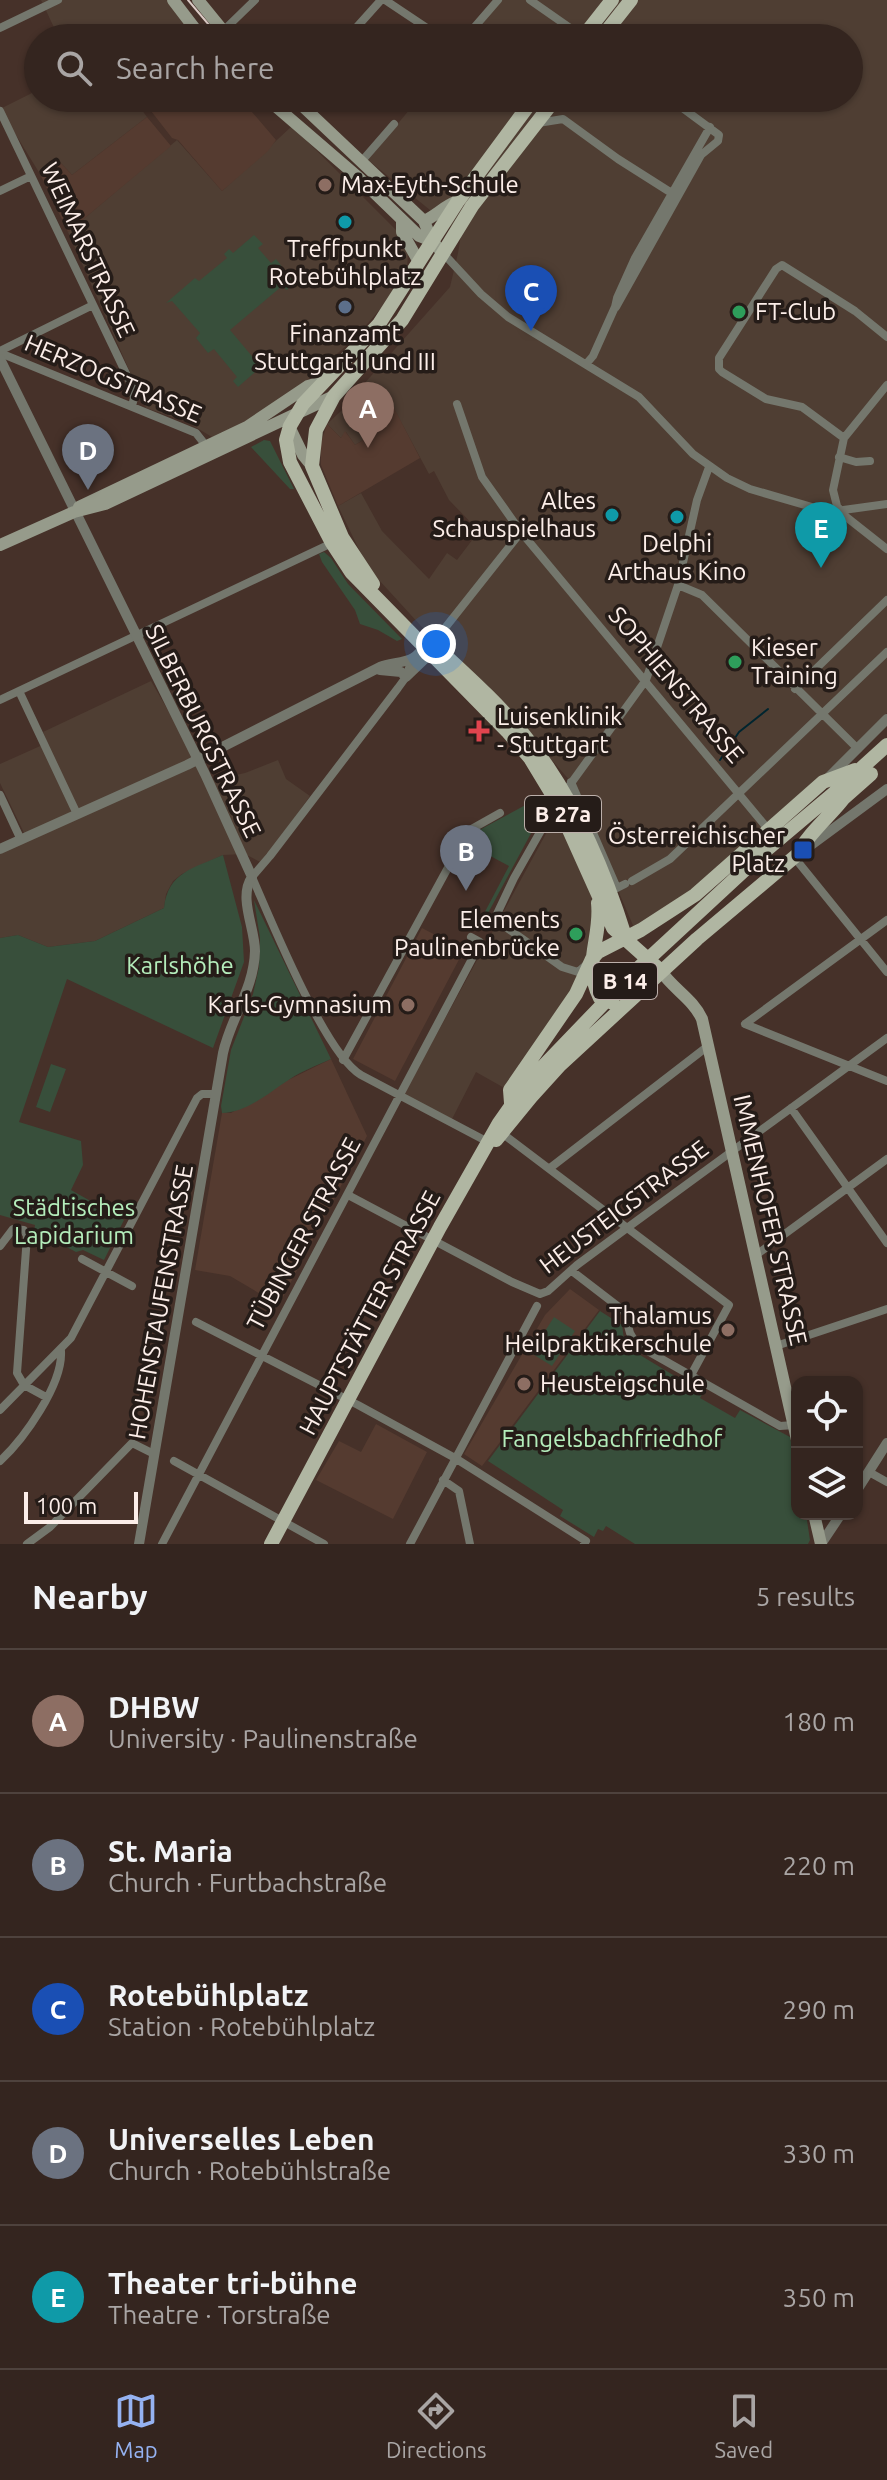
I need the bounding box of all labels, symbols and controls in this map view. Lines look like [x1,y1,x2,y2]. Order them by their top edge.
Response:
search box [24,24,863,112]
icon: search [52,46,96,90]
text: Search here [116,51,275,85]
street label: WEIMARSTRASSE [36,158,141,341]
place label: Max-Eyth-Schule [341,171,519,198]
marker: Max-Eyth-Schule [316,176,334,194]
marker: Treffpunkt Rotebühlplatz [336,213,354,231]
place label: Treffpunkt Rotebühlplatz [269,235,421,290]
pin: C [505,265,557,331]
marker: Finanzamt Stuttgart I und III [336,298,354,316]
place label: FT-Club [755,298,836,325]
marker: FT-Club [730,303,748,321]
place label: Finanzamt Stuttgart I und III [254,320,436,375]
street label: HERZOGSTRASSE [21,329,206,428]
pin: A [342,382,394,448]
pin: D [62,424,114,490]
place label: Altes Schauspielhaus [433,487,596,542]
pin: E [795,502,847,568]
marker: Altes Schauspielhaus [603,506,621,524]
marker: Delphi Arthaus Kino [668,508,686,526]
place label: Delphi Arthaus Kino [608,530,746,585]
street label: SOPHIENSTRASSE [603,601,749,768]
street label: SILBERBURGSTRASSE [140,620,267,841]
your location [416,624,456,664]
place label: Kieser Training [751,634,838,689]
marker: Kieser Training [726,653,744,671]
place label: Luisenklinik - Stuttgart [497,703,622,758]
marker: Luisenklinik - Stuttgart [468,720,490,742]
road number: B 27a [525,796,601,832]
place label: Österreichischer Platz [608,822,785,877]
pin: B [440,825,492,891]
marker: Österreichischer Platz [792,839,814,861]
place label: Elements Paulinenbrücke [394,906,560,961]
marker: Elements Paulinenbrücke [567,925,585,943]
park label: Karlshöhe [126,952,234,979]
road number: B 14 [593,963,657,999]
place label: Karls-Gymnasium [208,991,392,1018]
marker: Karls-Gymnasium [399,996,417,1014]
street label: IMMENHOFER STRASSE [728,1092,812,1348]
street label: TÜBINGER STRASSE [241,1133,366,1335]
street label: HEUSTEIGSTRASSE [534,1134,713,1279]
street label: HOHENSTAUFENSTRASSE [123,1162,198,1441]
street label: HAUPTSTÄTTER STRASSE [294,1186,445,1439]
park label: Städtisches Lapidarium [13,1194,135,1249]
place label: Thalamus Heilpraktikerschule [505,1302,712,1357]
marker: Thalamus Heilpraktikerschule [719,1321,737,1339]
place label: Heusteigschule [540,1370,705,1397]
marker: Heusteigschule [515,1375,533,1393]
map controls [791,1376,863,1520]
button: locate [791,1376,863,1448]
park label: Fangelsbachfriedhof [502,1425,723,1452]
button: layers [791,1448,863,1520]
scale bar [24,1488,138,1524]
text: 100 m [36,1493,97,1518]
text: Nearby [32,1577,147,1615]
text: 5 results [756,1582,855,1611]
text: DHBW [108,1690,200,1724]
text: A [49,1707,67,1736]
text: 180 m [783,1707,855,1736]
text: University · Paulinenstraße [108,1724,418,1753]
text: St. Maria [108,1834,233,1868]
text: B [49,1851,67,1880]
text: 220 m [783,1851,855,1880]
text: Church · Furtbachstraße [108,1868,387,1897]
text: Rotebühlplatz [108,1978,308,2012]
text: C [50,1995,66,2024]
text: 290 m [783,1995,855,2024]
text: Station · Rotebühlplatz [108,2012,375,2041]
text: Universelles Leben [108,2122,375,2156]
text: D [49,2139,67,2168]
text: 330 m [783,2139,855,2168]
text: Church · Rotebühlstraße [108,2156,391,2185]
text: Theater tri-bühne [108,2266,358,2300]
text: E [50,2283,66,2312]
text: 350 m [783,2283,855,2312]
text: Theatre · Torstraße [108,2300,331,2329]
tab: Map [114,2389,158,2462]
tab: Directions [386,2389,487,2462]
tab: Saved [714,2389,773,2462]

